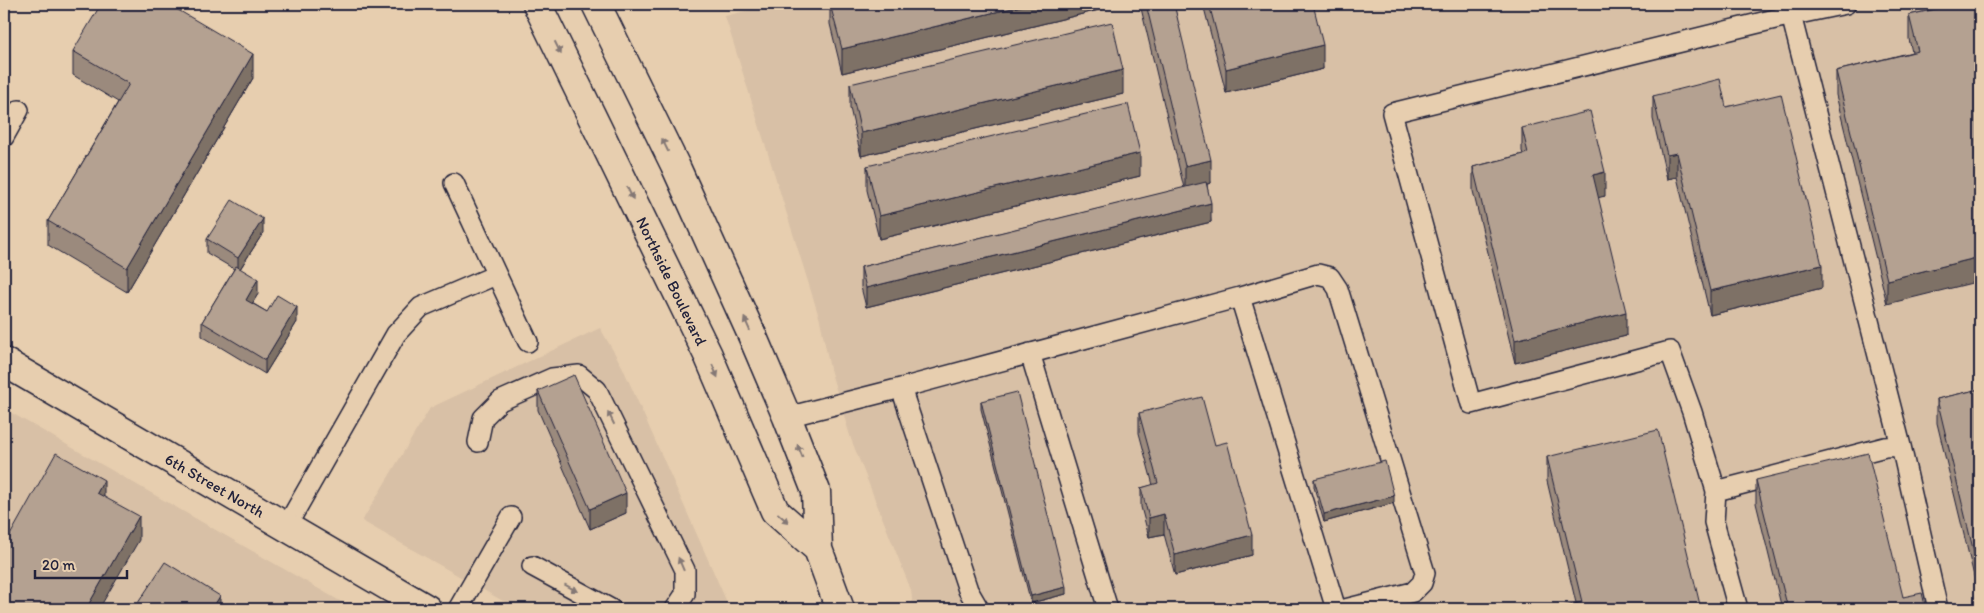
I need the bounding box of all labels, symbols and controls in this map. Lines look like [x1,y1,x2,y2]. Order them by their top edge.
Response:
one-way arrow [554,40,562,55]
one-way arrow [661,137,669,152]
one-way arrow [625,186,634,201]
street label: Northside Boulevard [632,214,711,349]
one-way arrow [743,317,751,331]
one-way arrow [712,364,719,379]
one-way arrow [607,411,615,425]
one-way arrow [796,443,804,458]
street label: 6th Street North [162,449,268,522]
one-way arrow [776,512,788,524]
scale bar [35,548,128,580]
text: 20 m [42,556,76,574]
one-way arrow [677,557,685,571]
one-way arrow [565,583,578,592]

